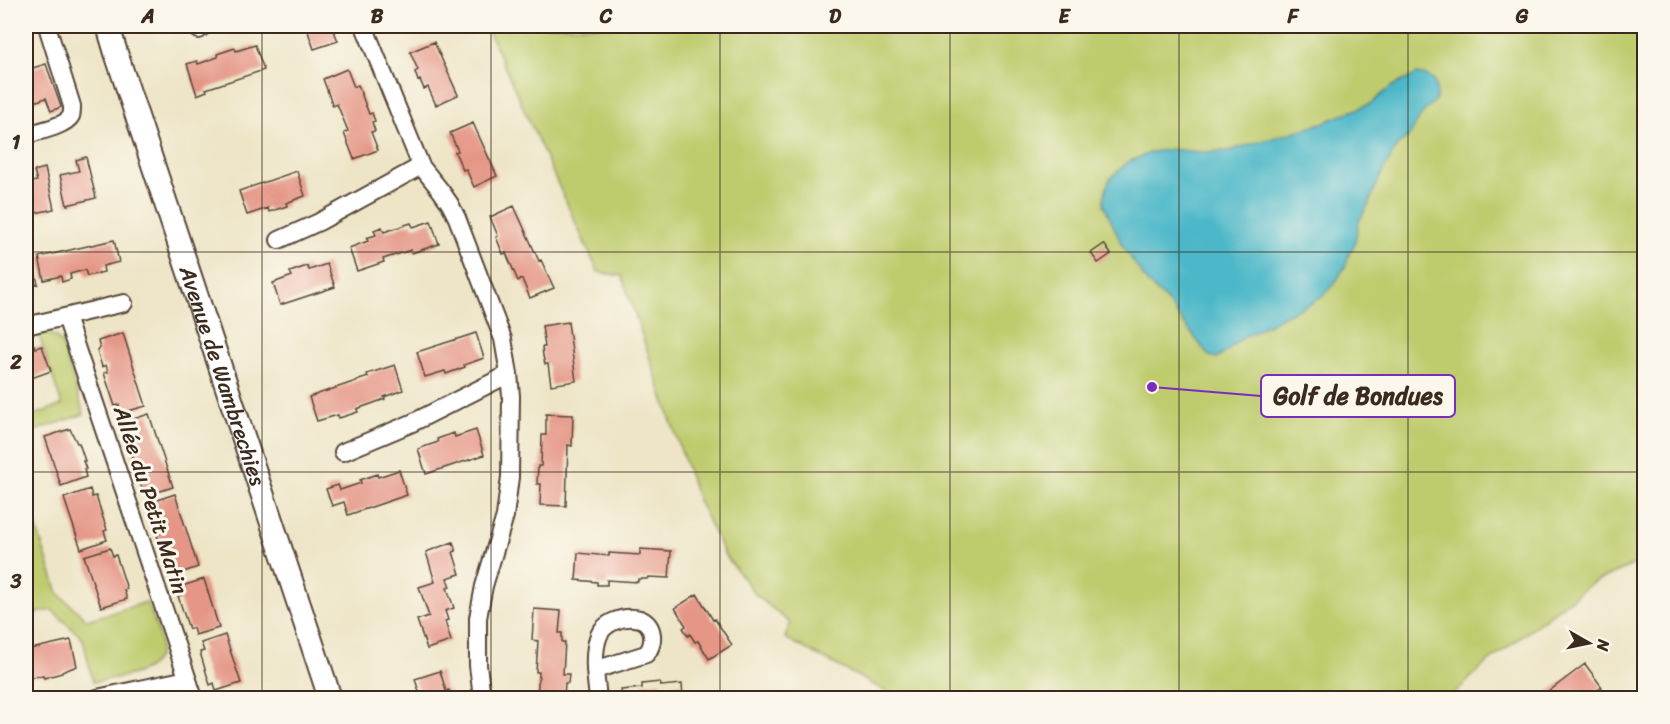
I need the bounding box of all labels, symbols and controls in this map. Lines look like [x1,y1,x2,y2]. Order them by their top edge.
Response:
text: A [140,0,155,34]
text: B [371,0,384,34]
text: C [599,0,613,34]
text: D [829,0,842,34]
text: E [1058,0,1071,34]
text: F [1287,0,1300,34]
text: G [1515,0,1529,34]
text: 1 [12,125,21,160]
street label: Avenue de Wambrechies [168,259,278,491]
text: 2 [9,345,22,380]
callout: Golf de Bondues [1261,375,1455,417]
text: Golf de Bondues [1273,375,1444,417]
street label: Allée du Petit Matin [102,400,200,599]
text: 3 [10,564,22,599]
north arrow [1559,613,1619,673]
text: N [1588,637,1619,654]

